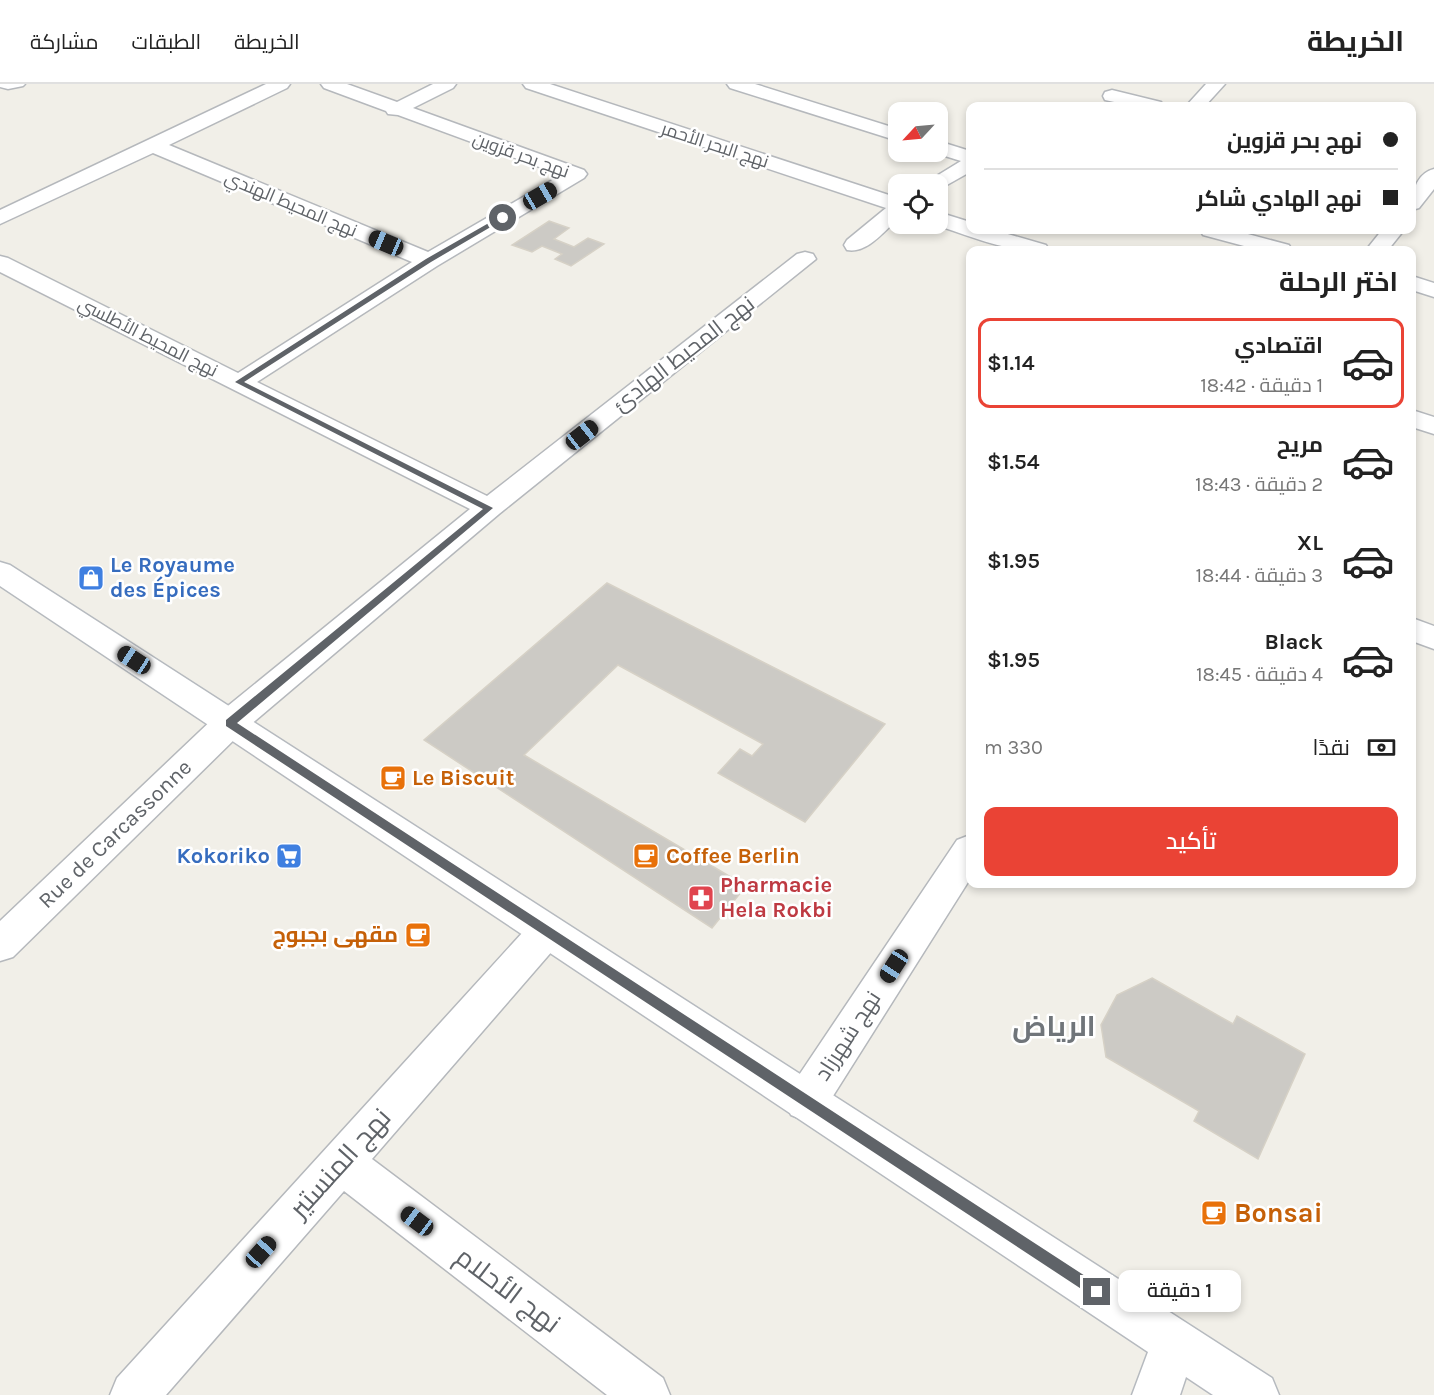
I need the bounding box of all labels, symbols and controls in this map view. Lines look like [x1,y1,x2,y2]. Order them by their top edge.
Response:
text: الخريطة [1307,25,1404,58]
text: مشاركة [30,30,99,54]
text: الطبقات [132,30,201,54]
text: الخريطة [234,30,300,54]
north arrow [888,102,948,162]
map controls [888,102,948,234]
street label: نهج البحر الأحمر [657,117,772,174]
street label: نهج بحر قزوين [469,127,572,184]
text: نهج بحر قزوين [1227,128,1362,154]
street label: نهج المحيط الهندي [220,166,361,245]
button: locate [888,174,948,234]
car [520,179,560,213]
text: نهج الهادي شاكر [1196,186,1362,212]
route start [489,204,516,231]
car [366,228,406,258]
text: اختر الرحلة [1279,266,1398,298]
street label: نهج المحيط الهادئ [608,291,760,418]
street label: نهج المحيط الأطلسي [74,292,222,384]
text: اقتصادي [1234,333,1323,359]
icon: car [1341,336,1395,390]
text: $1.14 [987,350,1035,376]
text: 1 دقيقة · 18:42 [1200,374,1323,397]
car [562,417,602,453]
text: مريح [1277,432,1323,458]
icon: car [1341,435,1395,489]
text: $1.54 [987,449,1040,475]
text: 2 دقيقة · 18:43 [1195,473,1323,496]
text: XL [1297,530,1323,556]
icon: car [1341,534,1395,588]
text: $1.95 [987,548,1040,574]
place label: Le Royaume des Épices [110,552,235,603]
shop icon: Le Royaume des Épices [76,563,106,593]
text: 3 دقيقة · 18:44 [1195,564,1323,587]
text: Black [1265,629,1323,655]
icon: car [1341,633,1395,687]
car [114,643,154,677]
text: $1.95 [987,647,1040,673]
text: 4 دقيقة · 18:45 [1196,663,1323,686]
icon: cash [1365,731,1398,764]
text: نقدًا [1312,735,1350,761]
text: 330 m [984,736,1043,759]
street label: Rue de Carcassonne [33,754,197,914]
cafe icon: Le Biscuit [378,763,408,793]
place label: Le Biscuit [412,765,515,791]
button: تأكيد [984,807,1398,876]
supermarket icon: Kokoriko [274,841,304,871]
cafe icon: Coffee Berlin [631,841,661,871]
place label: Kokoriko [176,843,270,869]
place label: Coffee Berlin [666,843,800,869]
place label: Pharmacie Hela Rokbi [720,872,833,923]
pharmacy icon: Pharmacie Hela Rokbi [686,883,716,913]
cafe icon: مقهى بجبوج [403,920,433,950]
place label: مقهى بجبوج [272,922,398,949]
car [877,946,911,986]
street label: نهج شهرزاد [810,987,887,1086]
district label: الرياض [1012,1010,1096,1043]
street label: نهج المنستير [281,1102,399,1227]
place label: Bonsai [1234,1197,1323,1229]
cafe icon: Bonsai [1199,1198,1229,1228]
car [397,1203,437,1239]
car [242,1233,280,1271]
street label: نهج الأحلام [448,1240,567,1341]
callout: 1 دقيقة [1118,1271,1241,1313]
route end [1083,1278,1110,1305]
text: 1 دقيقة [1147,1279,1212,1302]

